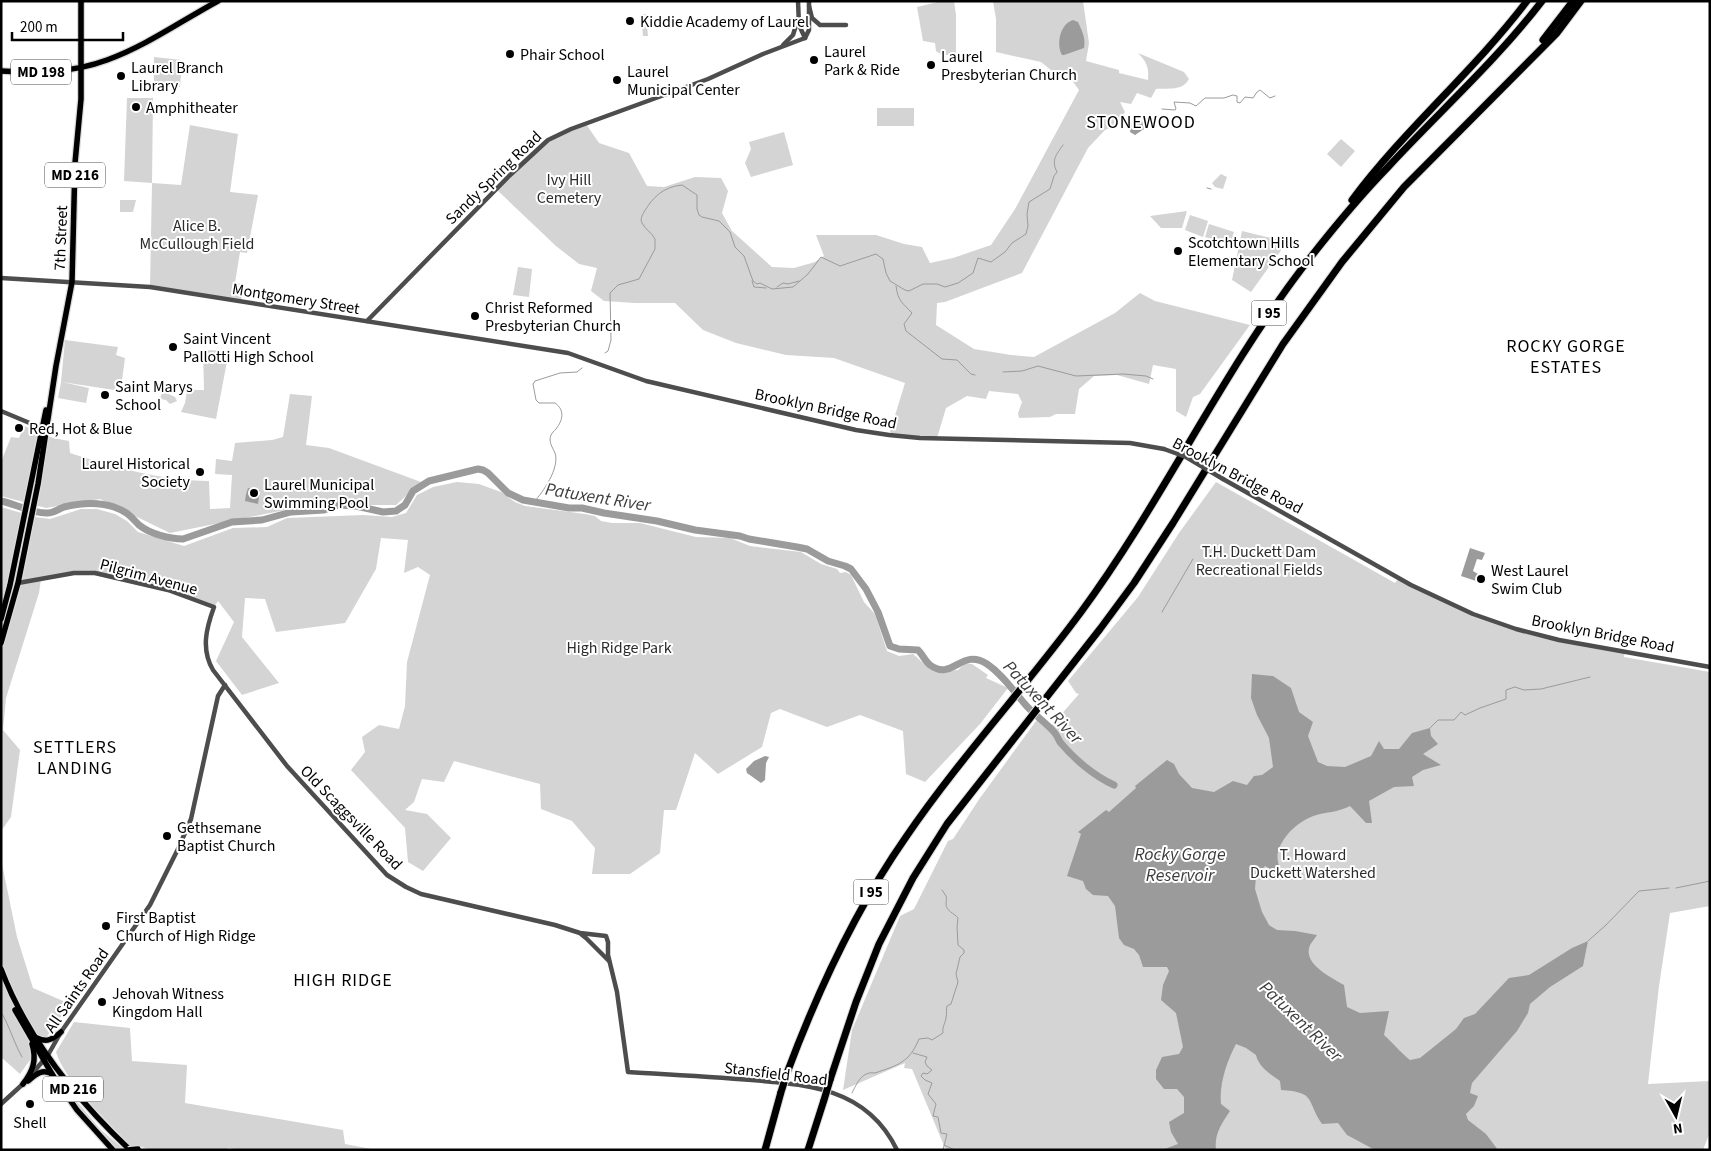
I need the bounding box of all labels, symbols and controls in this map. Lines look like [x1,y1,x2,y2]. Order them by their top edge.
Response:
scale bar [12,10,124,42]
place label: Kiddie Academy of Laurel [640,11,809,33]
marker: Kiddie Academy of Laurel [624,15,636,27]
text: 200 m [20,17,58,38]
place label: Laurel Park & Ride [824,41,900,81]
place label: Phair School [520,44,604,66]
place label: Laurel Presbyterian Church [941,46,1077,86]
marker: Phair School [504,48,516,60]
marker: Laurel Park & Ride [808,54,820,66]
place label: Laurel Branch Library [131,57,224,97]
marker: Laurel Presbyterian Church [925,59,937,71]
road number: MD 198 [11,60,71,84]
place label: Laurel Municipal Center [627,61,740,101]
marker: Laurel Branch Library [115,70,127,82]
marker: Laurel Municipal Center [611,74,623,86]
place label: Amphitheater [146,97,238,119]
marker: Amphitheater [130,101,142,113]
district label: STONEWOOD [1086,110,1196,135]
street label: Sandy Spring Road [441,126,547,229]
road number: MD 216 [45,162,105,188]
park label: Ivy Hill Cemetery [537,169,602,209]
street label: 7th Street [49,204,73,271]
park label: Alice B. McCullough Field [140,215,254,255]
place label: Scotchtown Hills Elementary School [1188,232,1314,272]
marker: Scotchtown Hills Elementary School [1172,245,1184,257]
street label: Montgomery Street [231,278,362,320]
place label: Christ Reformed Presbyterian Church [485,297,621,337]
road number: I 95 [1252,300,1286,326]
marker: Christ Reformed Presbyterian Church [469,310,481,322]
place label: Saint Vincent Pallotti High School [183,328,314,368]
district label: ROCKY GORGE ESTATES [1506,334,1626,380]
marker: Saint Vincent Pallotti High School [167,341,179,353]
place label: Saint Marys School [115,376,193,416]
street label: Brooklyn Bridge Road [753,383,899,435]
marker: Saint Marys School [99,389,111,401]
place label: Red, Hot & Blue [29,418,133,440]
marker: Red, Hot & Blue [13,422,25,434]
street label: Brooklyn Bridge Road [1168,432,1307,520]
place label: Laurel Historical Society [81,453,191,493]
marker: Laurel Historical Society [194,466,206,478]
place label: Laurel Municipal Swimming Pool [264,474,374,514]
water label: Patuxent River [543,477,653,518]
marker: Laurel Municipal Swimming Pool [248,487,260,499]
park label: T.H. Duckett Dam Recreational Fields [1196,541,1323,581]
street label: Pilgrim Avenue [97,553,200,601]
place label: West Laurel Swim Club [1491,560,1568,600]
marker: West Laurel Swim Club [1475,573,1487,585]
street label: Brooklyn Bridge Road [1530,609,1676,659]
park label: High Ridge Park [566,637,672,659]
water label: Patuxent River [997,655,1089,750]
district label: SETTLERS LANDING [33,735,117,781]
street label: Old Scaggsville Road [295,760,407,875]
place label: Gethsemane Baptist Church [177,817,275,857]
marker: Gethsemane Baptist Church [161,830,173,842]
water label: Rocky Gorge Reservoir [1134,842,1226,888]
park label: T. Howard Duckett Watershed [1250,844,1376,884]
road number: I 95 [854,880,888,904]
place label: First Baptist Church of High Ridge [116,907,256,947]
marker: First Baptist Church of High Ridge [100,920,112,932]
street label: All Saints Road [39,944,114,1037]
district label: HIGH RIDGE [293,968,393,993]
water label: Patuxent River [1254,975,1348,1068]
place label: Jehovah Witness Kingdom Hall [112,983,224,1023]
marker: Jehovah Witness Kingdom Hall [96,996,108,1008]
street label: Stansfield Road [723,1057,829,1091]
road number: MD 216 [43,1076,103,1102]
north arrow [1651,1091,1701,1141]
marker: Shell [24,1098,36,1110]
place label: Shell [13,1112,47,1134]
text: N [1672,1117,1684,1138]

